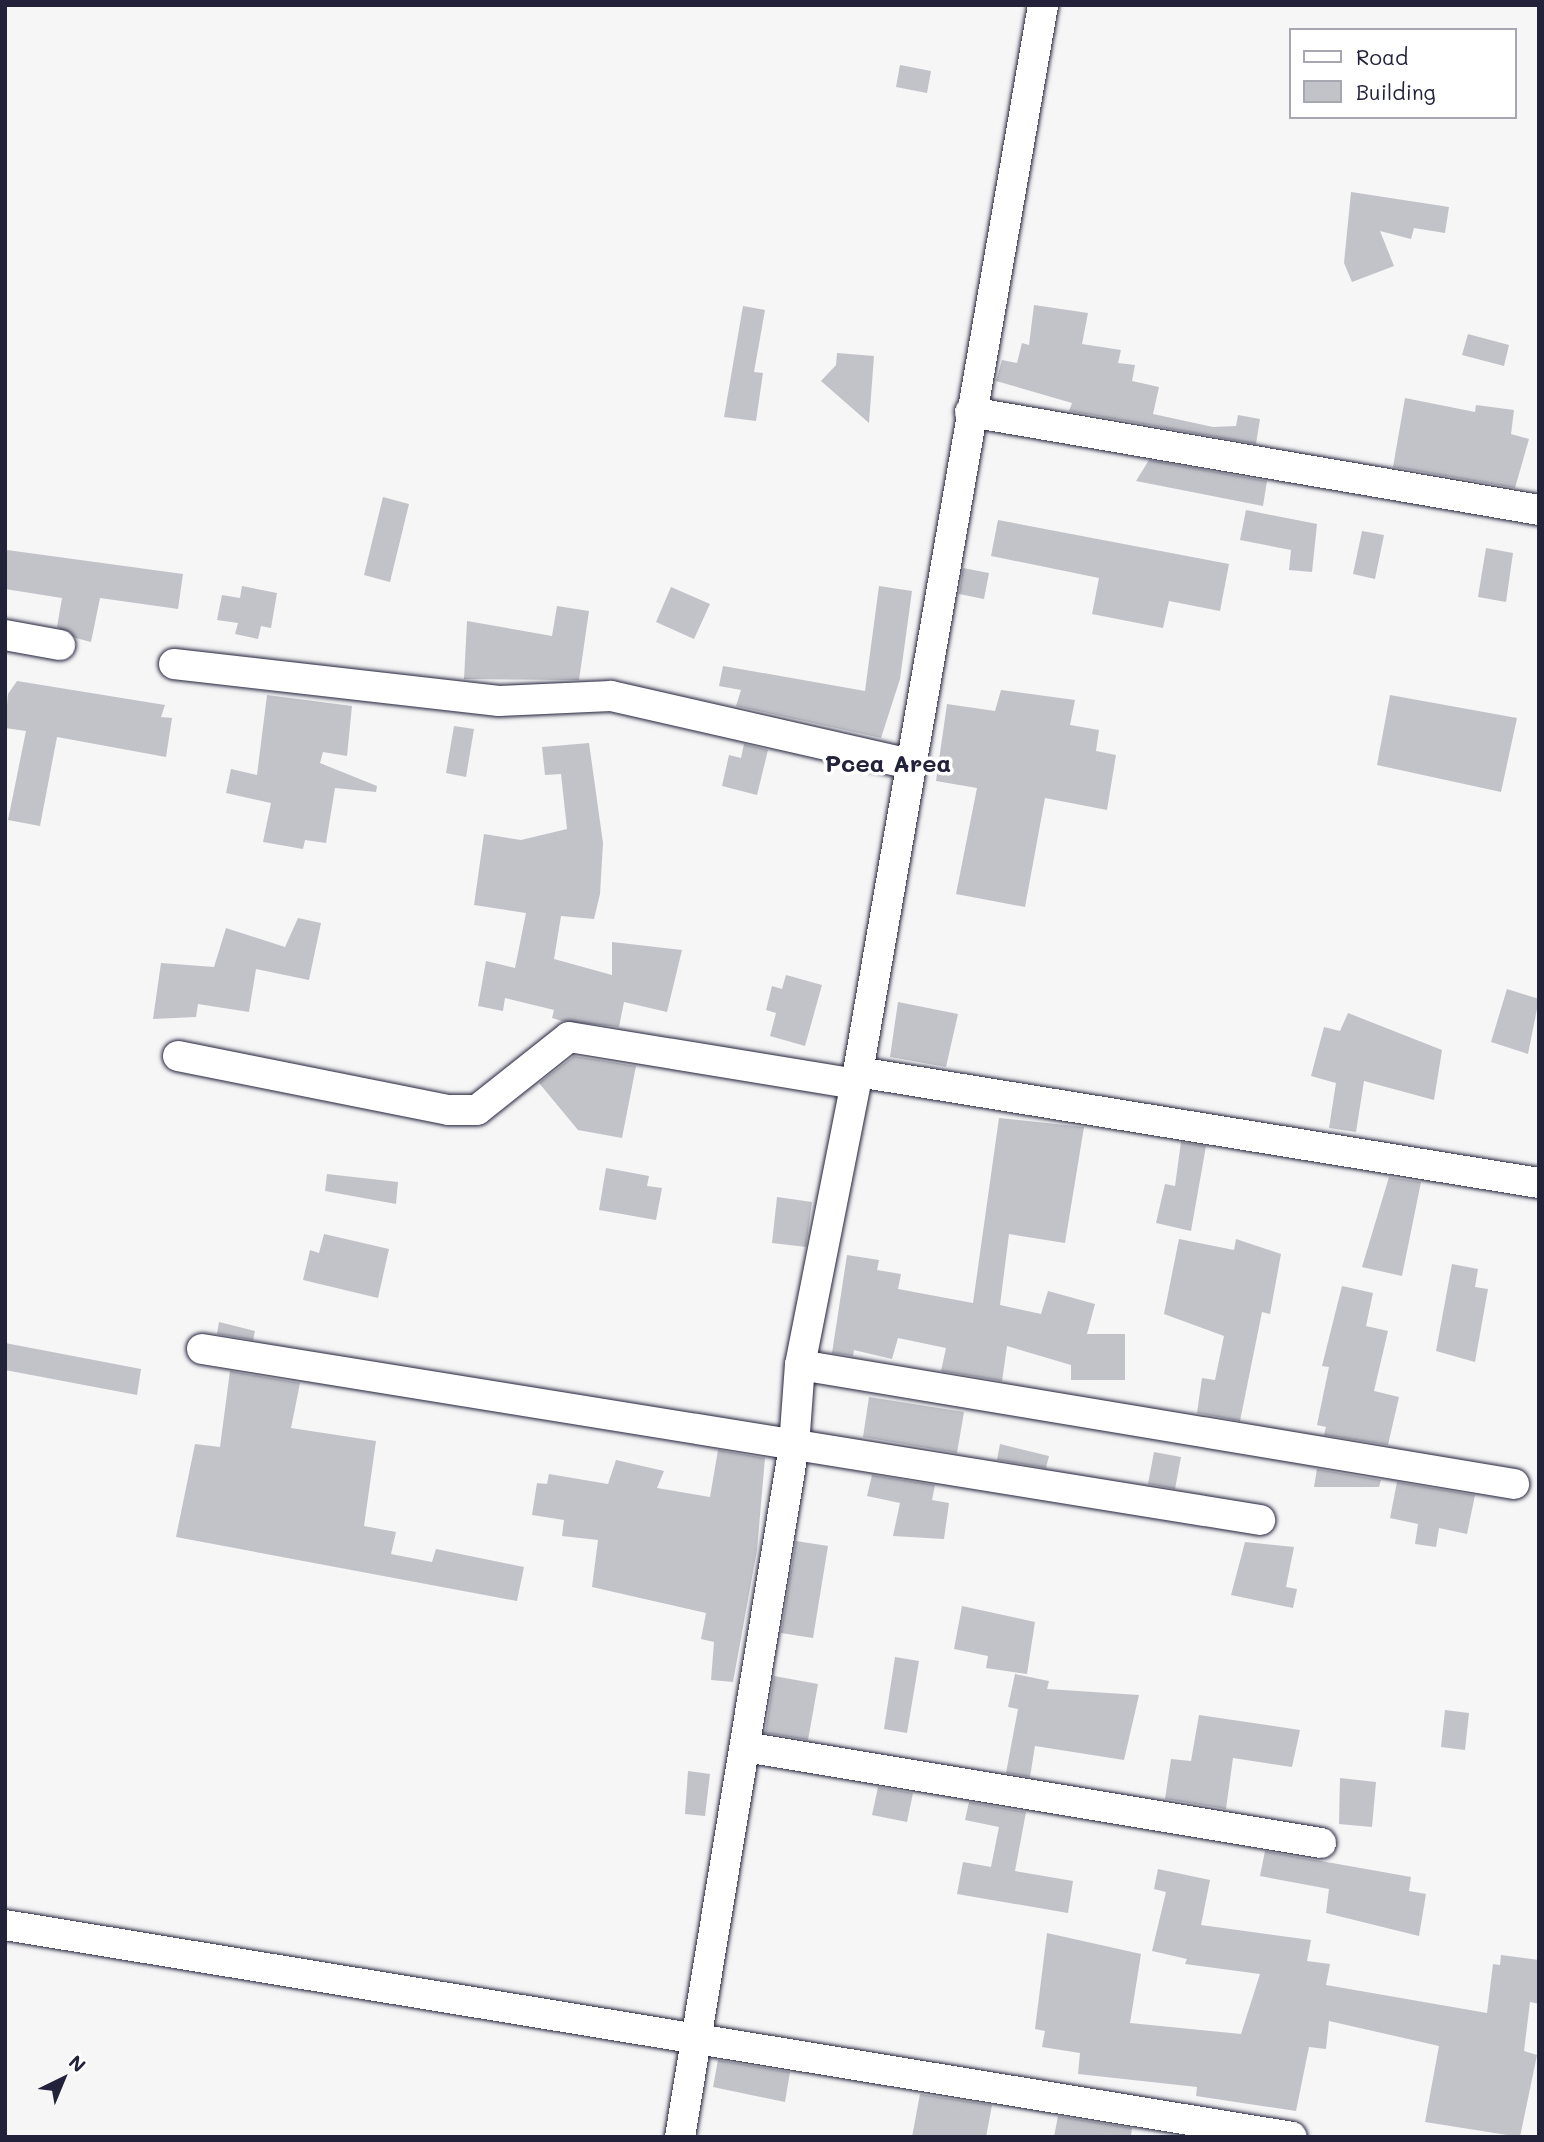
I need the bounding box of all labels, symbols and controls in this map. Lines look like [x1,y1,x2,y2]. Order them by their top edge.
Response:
legend [1288,28,1516,119]
text: Road [1356,43,1408,70]
text: Building [1356,78,1436,105]
district label: Pcea Area [825,749,951,777]
north arrow [28,2044,98,2114]
text: N [64,2049,91,2077]

